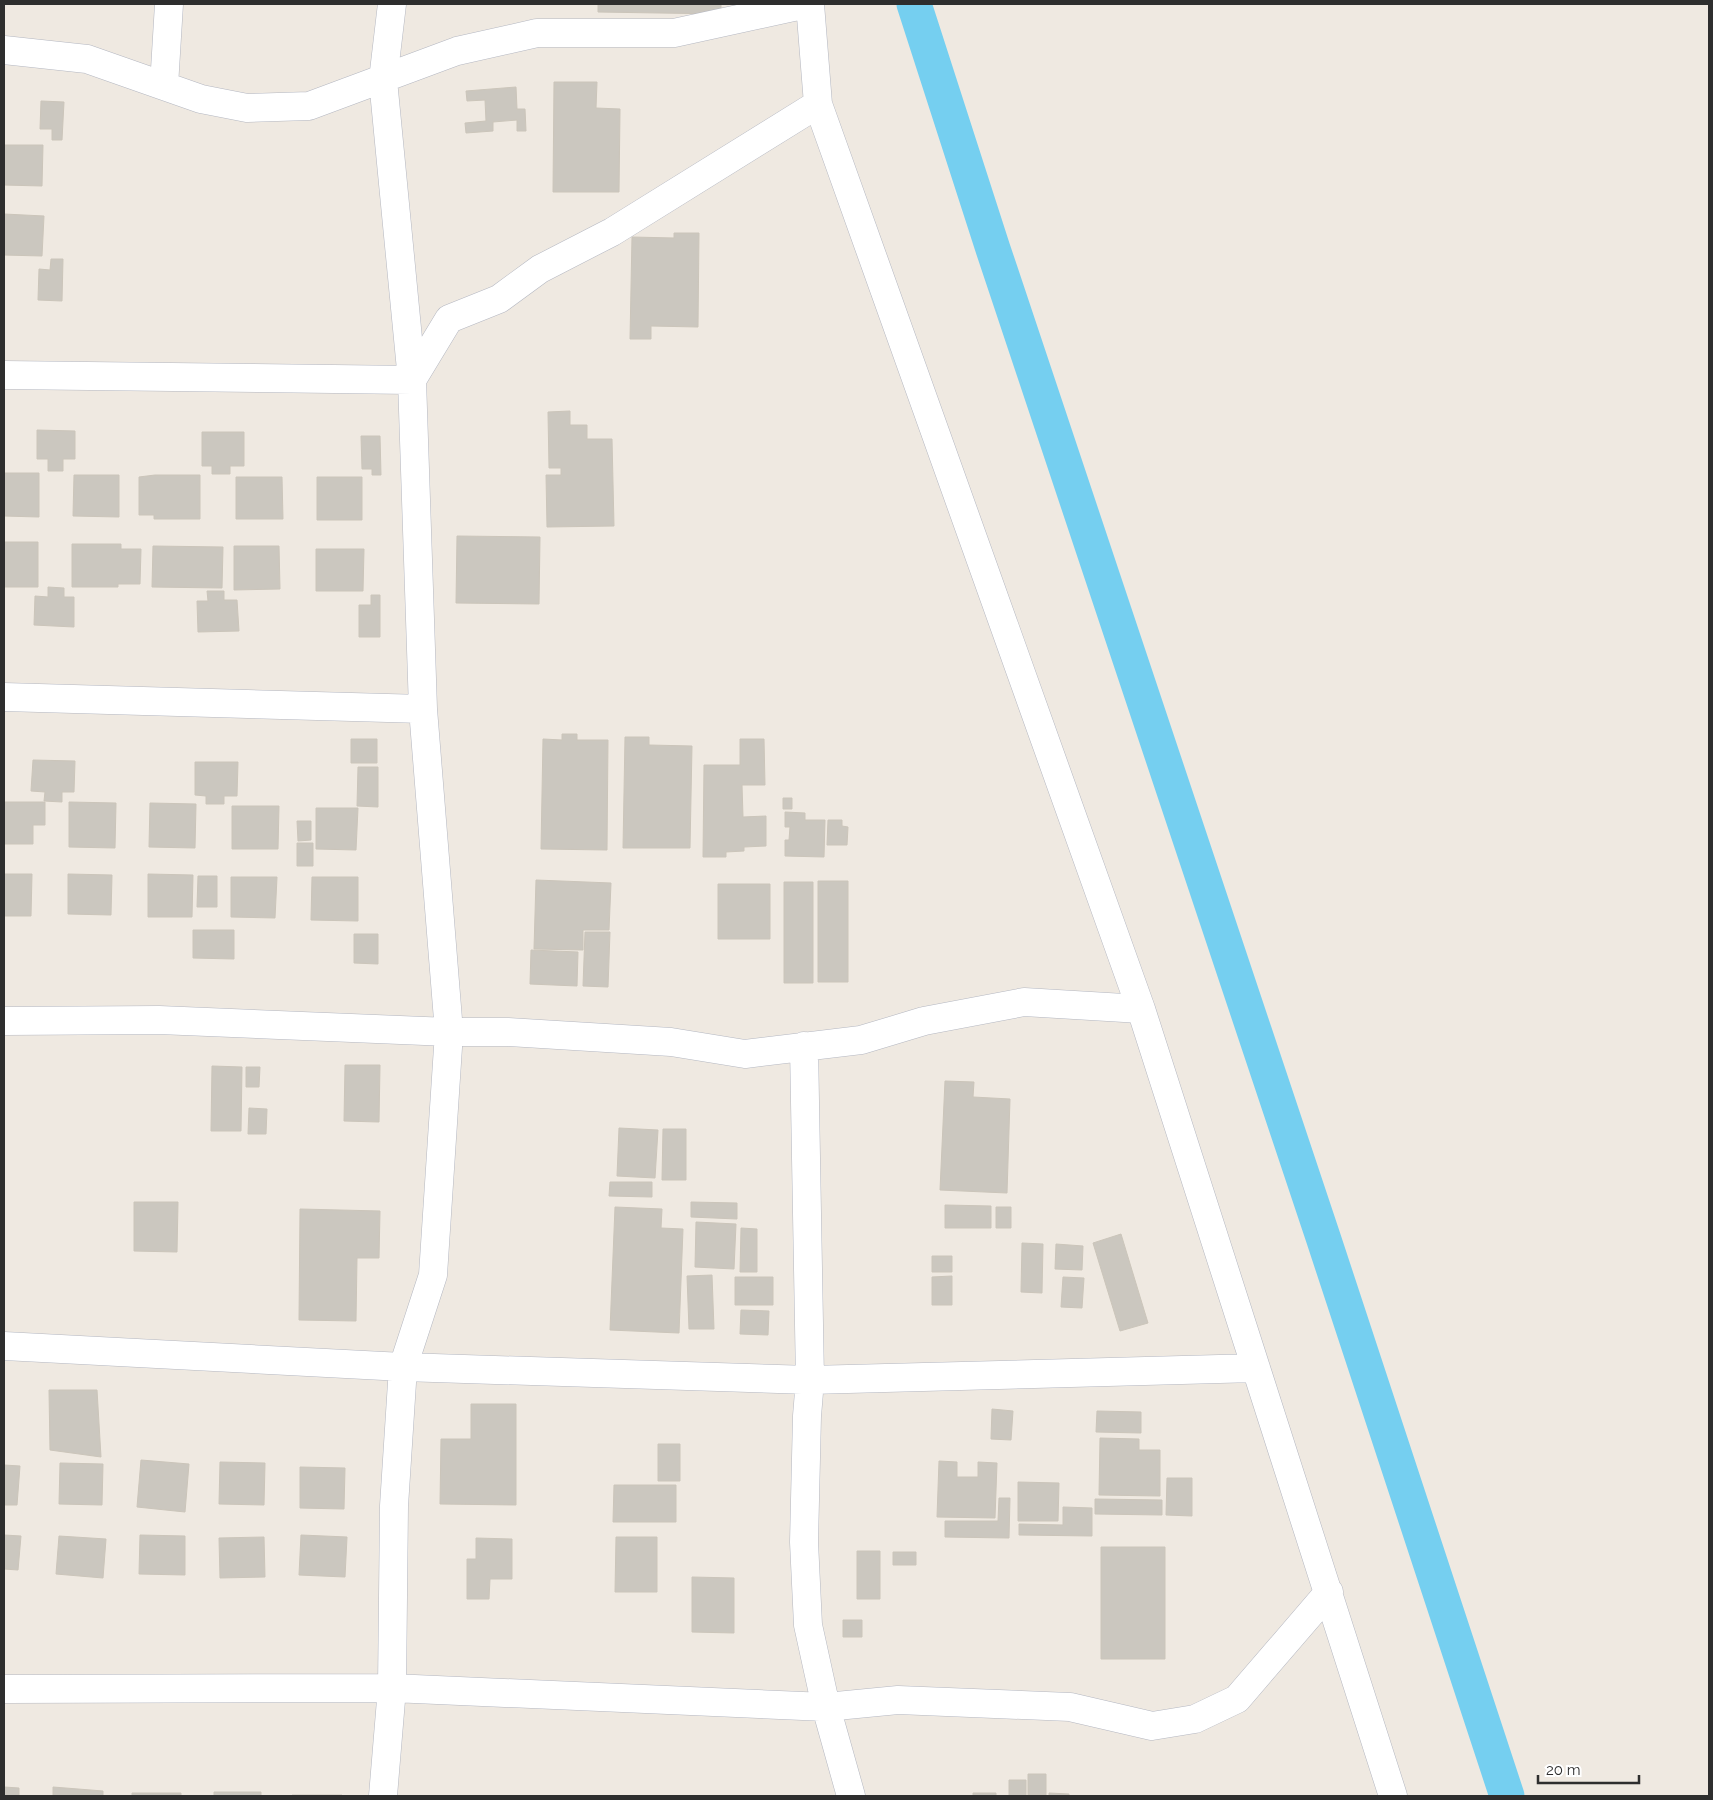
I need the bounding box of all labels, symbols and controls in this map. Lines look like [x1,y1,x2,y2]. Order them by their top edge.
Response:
scale bar [1538,1752,1639,1784]
text: 20 m [1546,1761,1581,1779]

